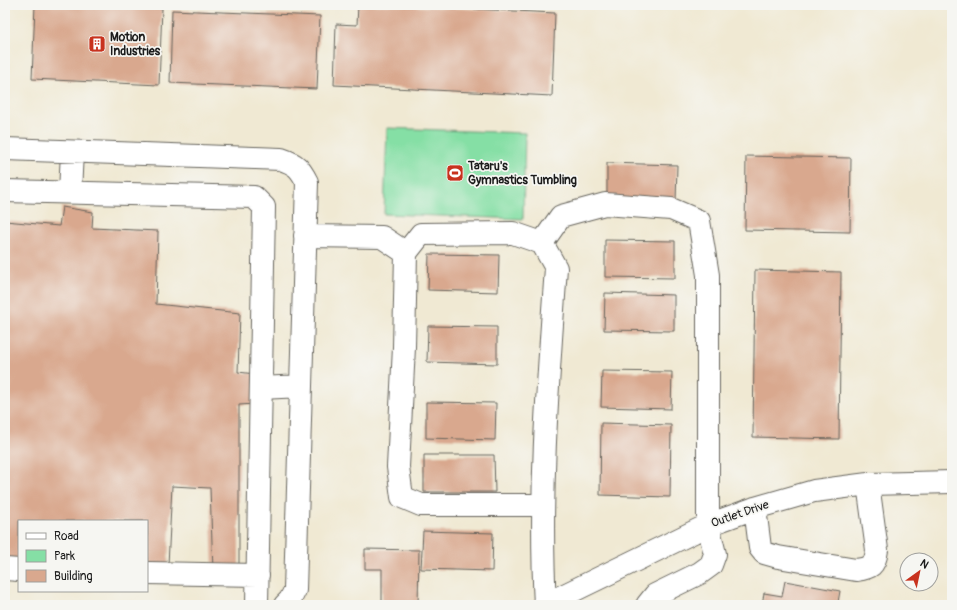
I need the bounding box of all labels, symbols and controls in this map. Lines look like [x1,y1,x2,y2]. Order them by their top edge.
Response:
place label: Motion Industries [110,30,161,59]
building icon: Motion Industries [87,34,107,54]
place label: Tataru's Gymnastics Tumbling [467,159,577,188]
sports icon: Tataru's Gymnastics Tumbling [445,163,465,183]
street label: Outlet Drive [709,497,771,531]
legend [18,520,148,592]
text: Road [54,529,79,544]
text: Park [54,549,75,564]
north arrow [899,552,939,592]
text: N [918,557,931,572]
text: Building [54,569,93,584]

